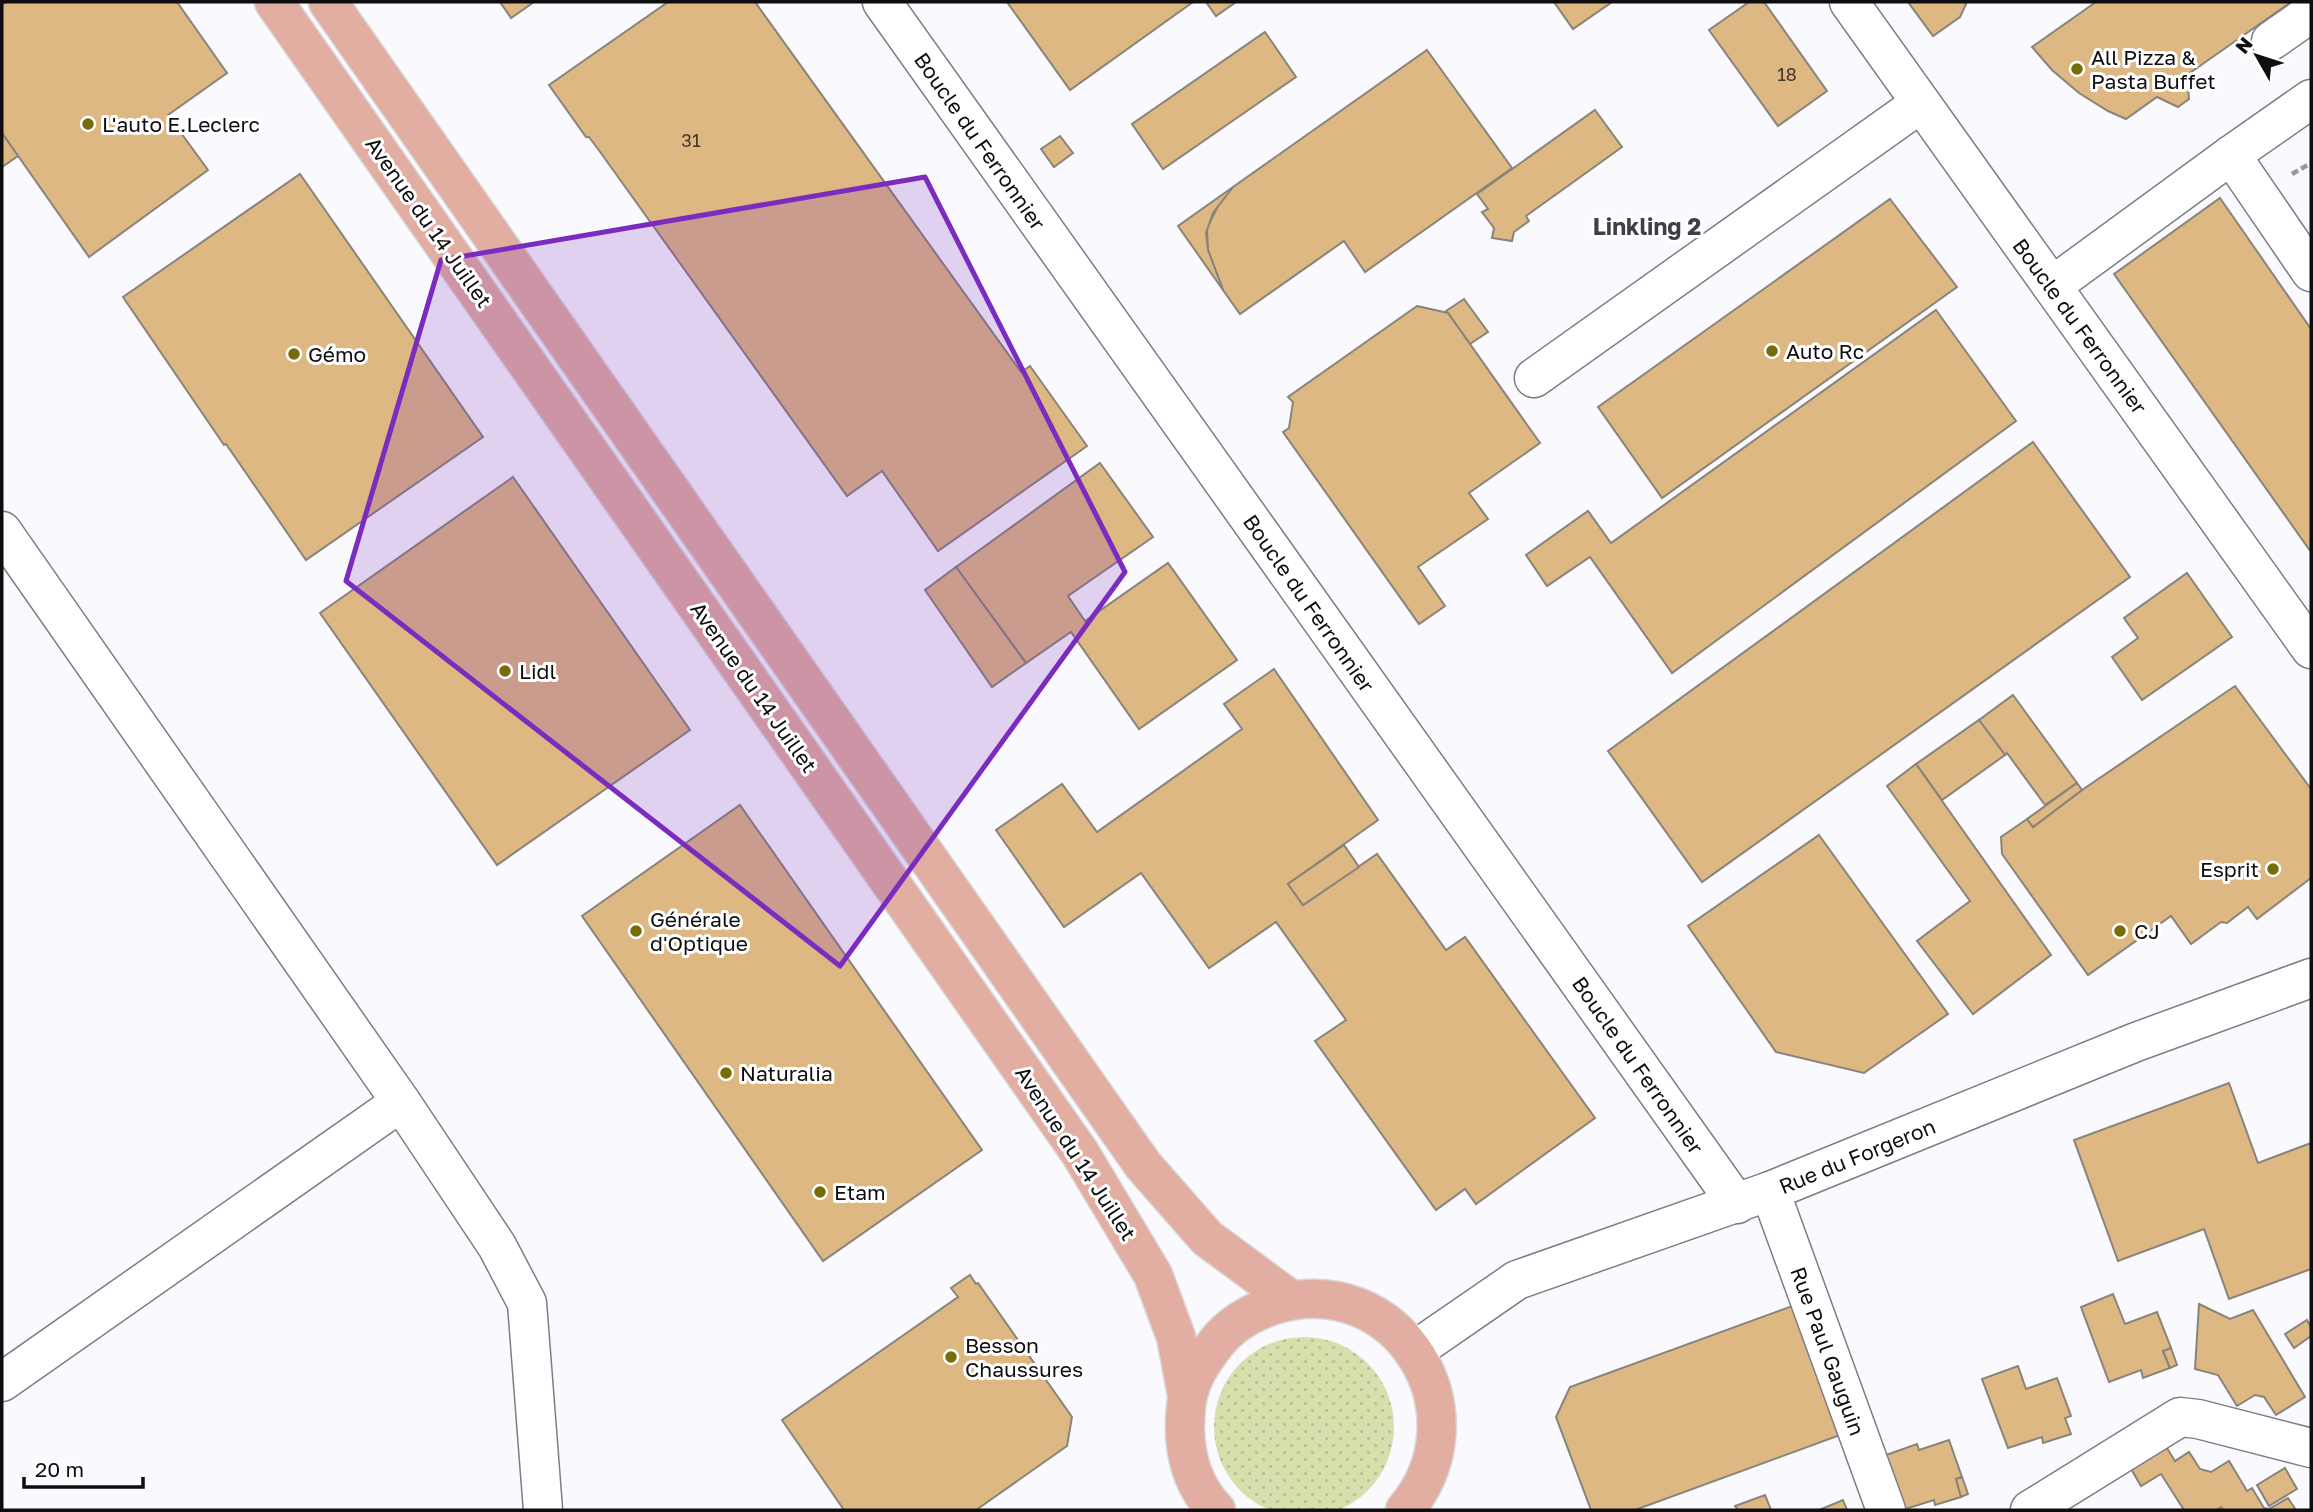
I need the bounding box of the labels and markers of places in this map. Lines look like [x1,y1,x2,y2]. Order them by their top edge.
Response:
place label: All Pizza & Pasta Buffet [2091,44,2216,94]
marker: All Pizza & Pasta Buffet [2069,61,2085,77]
place label: L'auto E.Leclerc [102,111,260,137]
marker: L'auto E.Leclerc [80,116,96,132]
place label: Auto Rc [1786,338,1864,364]
place label: Gémo [308,341,366,367]
marker: Auto Rc [1764,343,1780,359]
marker: Gémo [286,346,302,362]
place label: Lidl [519,658,556,684]
marker: Lidl [497,663,513,679]
place label: Esprit [2200,856,2259,882]
marker: Esprit [2265,861,2281,877]
place label: Générale d'Optique [650,906,748,956]
place label: CJ [2134,918,2160,944]
marker: Générale d'Optique [628,923,644,939]
marker: CJ [2112,923,2128,939]
place label: Naturalia [740,1060,833,1086]
marker: Naturalia [718,1065,734,1081]
place label: Etam [834,1179,886,1205]
marker: Etam [812,1184,828,1200]
place label: Besson Chaussures [965,1332,1083,1382]
marker: Besson Chaussures [943,1349,959,1365]

